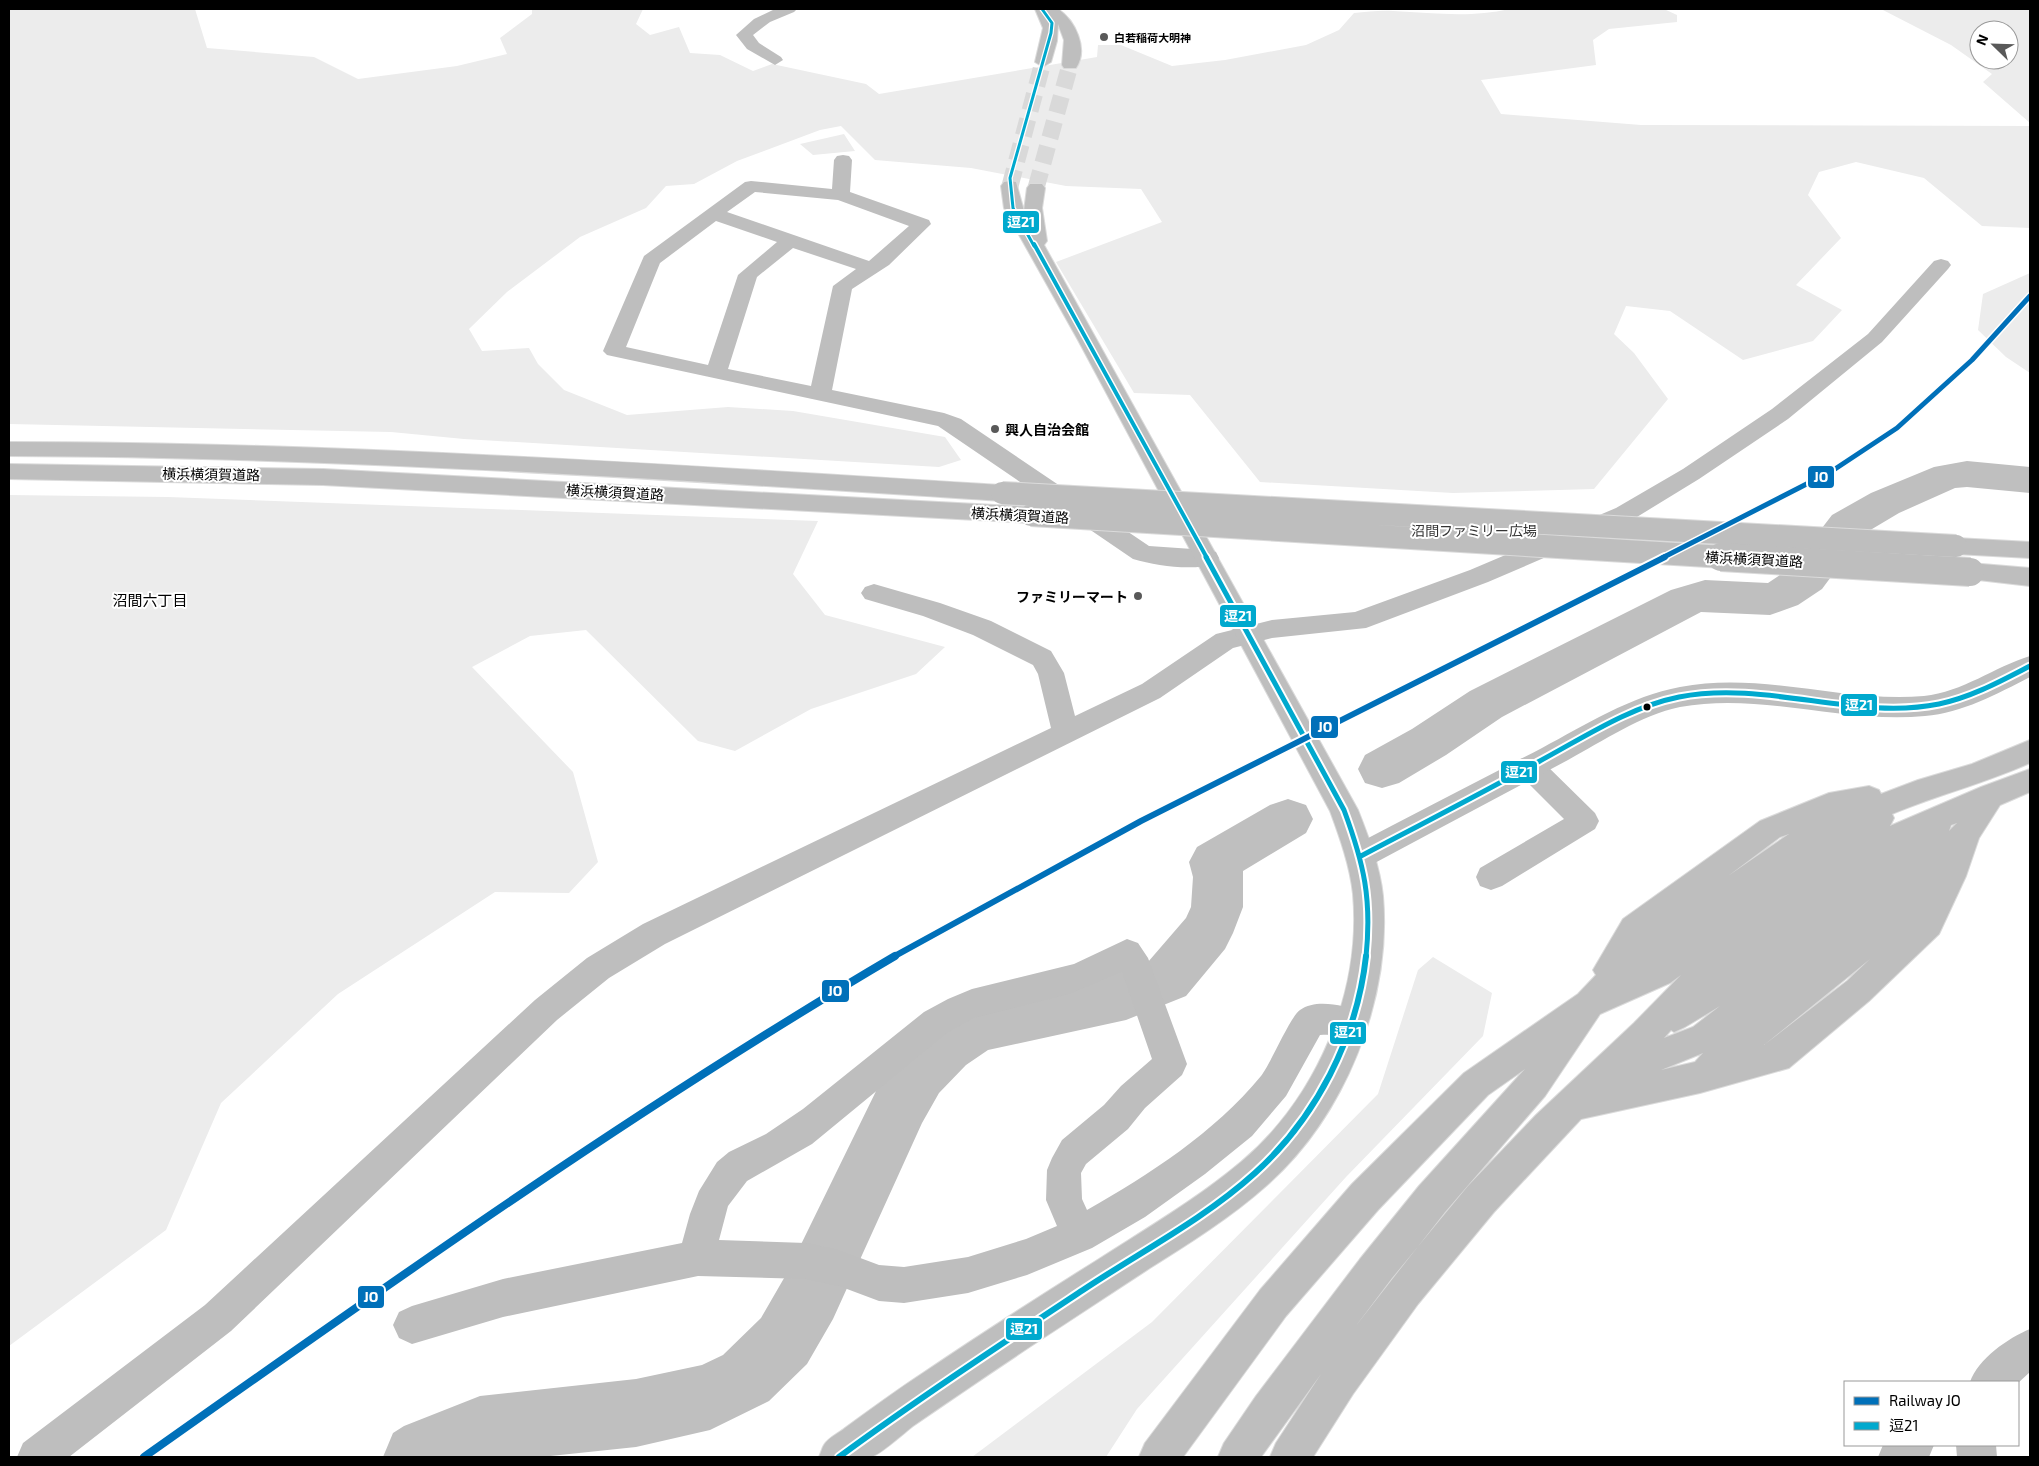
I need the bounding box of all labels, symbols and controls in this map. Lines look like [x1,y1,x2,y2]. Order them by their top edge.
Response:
north arrow [1969,20,2019,70]
marker: 白若稲荷大明神 [1098,31,1110,43]
place label: 白若稲荷大明神 [1114,31,1191,44]
text: N [1972,32,1991,48]
line badge: 逗21 [1002,210,1040,234]
text: 逗21 [1007,213,1035,230]
place label: 興人自治会館 [1005,421,1089,438]
marker: 興人自治会館 [989,423,1001,435]
street label: 横浜横須賀道路 [162,465,260,483]
line badge: JO [1807,465,1835,489]
text: JO [1814,468,1828,485]
street label: 横浜横須賀道路 [566,481,664,503]
street label: 横浜横須賀道路 [971,504,1069,526]
park label: 沼間ファミリー広場 [1411,522,1537,539]
street label: 横浜横須賀道路 [1705,548,1803,570]
place label: ファミリーマート [1016,588,1128,605]
marker: ファミリーマート [1132,590,1144,602]
district label: 沼間六丁目 [112,591,188,609]
line badge: 逗21 [1219,604,1257,628]
text: 逗21 [1224,607,1252,624]
line badge: 逗21 [1840,693,1878,717]
text: 逗21 [1845,696,1873,713]
unlabelled marker [1642,702,1652,712]
line badge: JO [1310,715,1339,739]
text: JO [1318,718,1332,735]
line badge: 逗21 [1500,760,1538,784]
text: 逗21 [1505,763,1533,780]
line badge: JO [821,979,850,1003]
text: JO [828,982,842,999]
line badge: 逗21 [1329,1021,1367,1045]
text: 逗21 [1334,1023,1362,1040]
line badge: JO [357,1285,385,1309]
text: JO [364,1288,378,1305]
line badge: 逗21 [1005,1317,1043,1341]
text: 逗21 [1010,1320,1038,1337]
legend [1844,1381,2019,1446]
text: Railway JO [1889,1391,1961,1409]
text: 逗21 [1889,1416,1918,1434]

